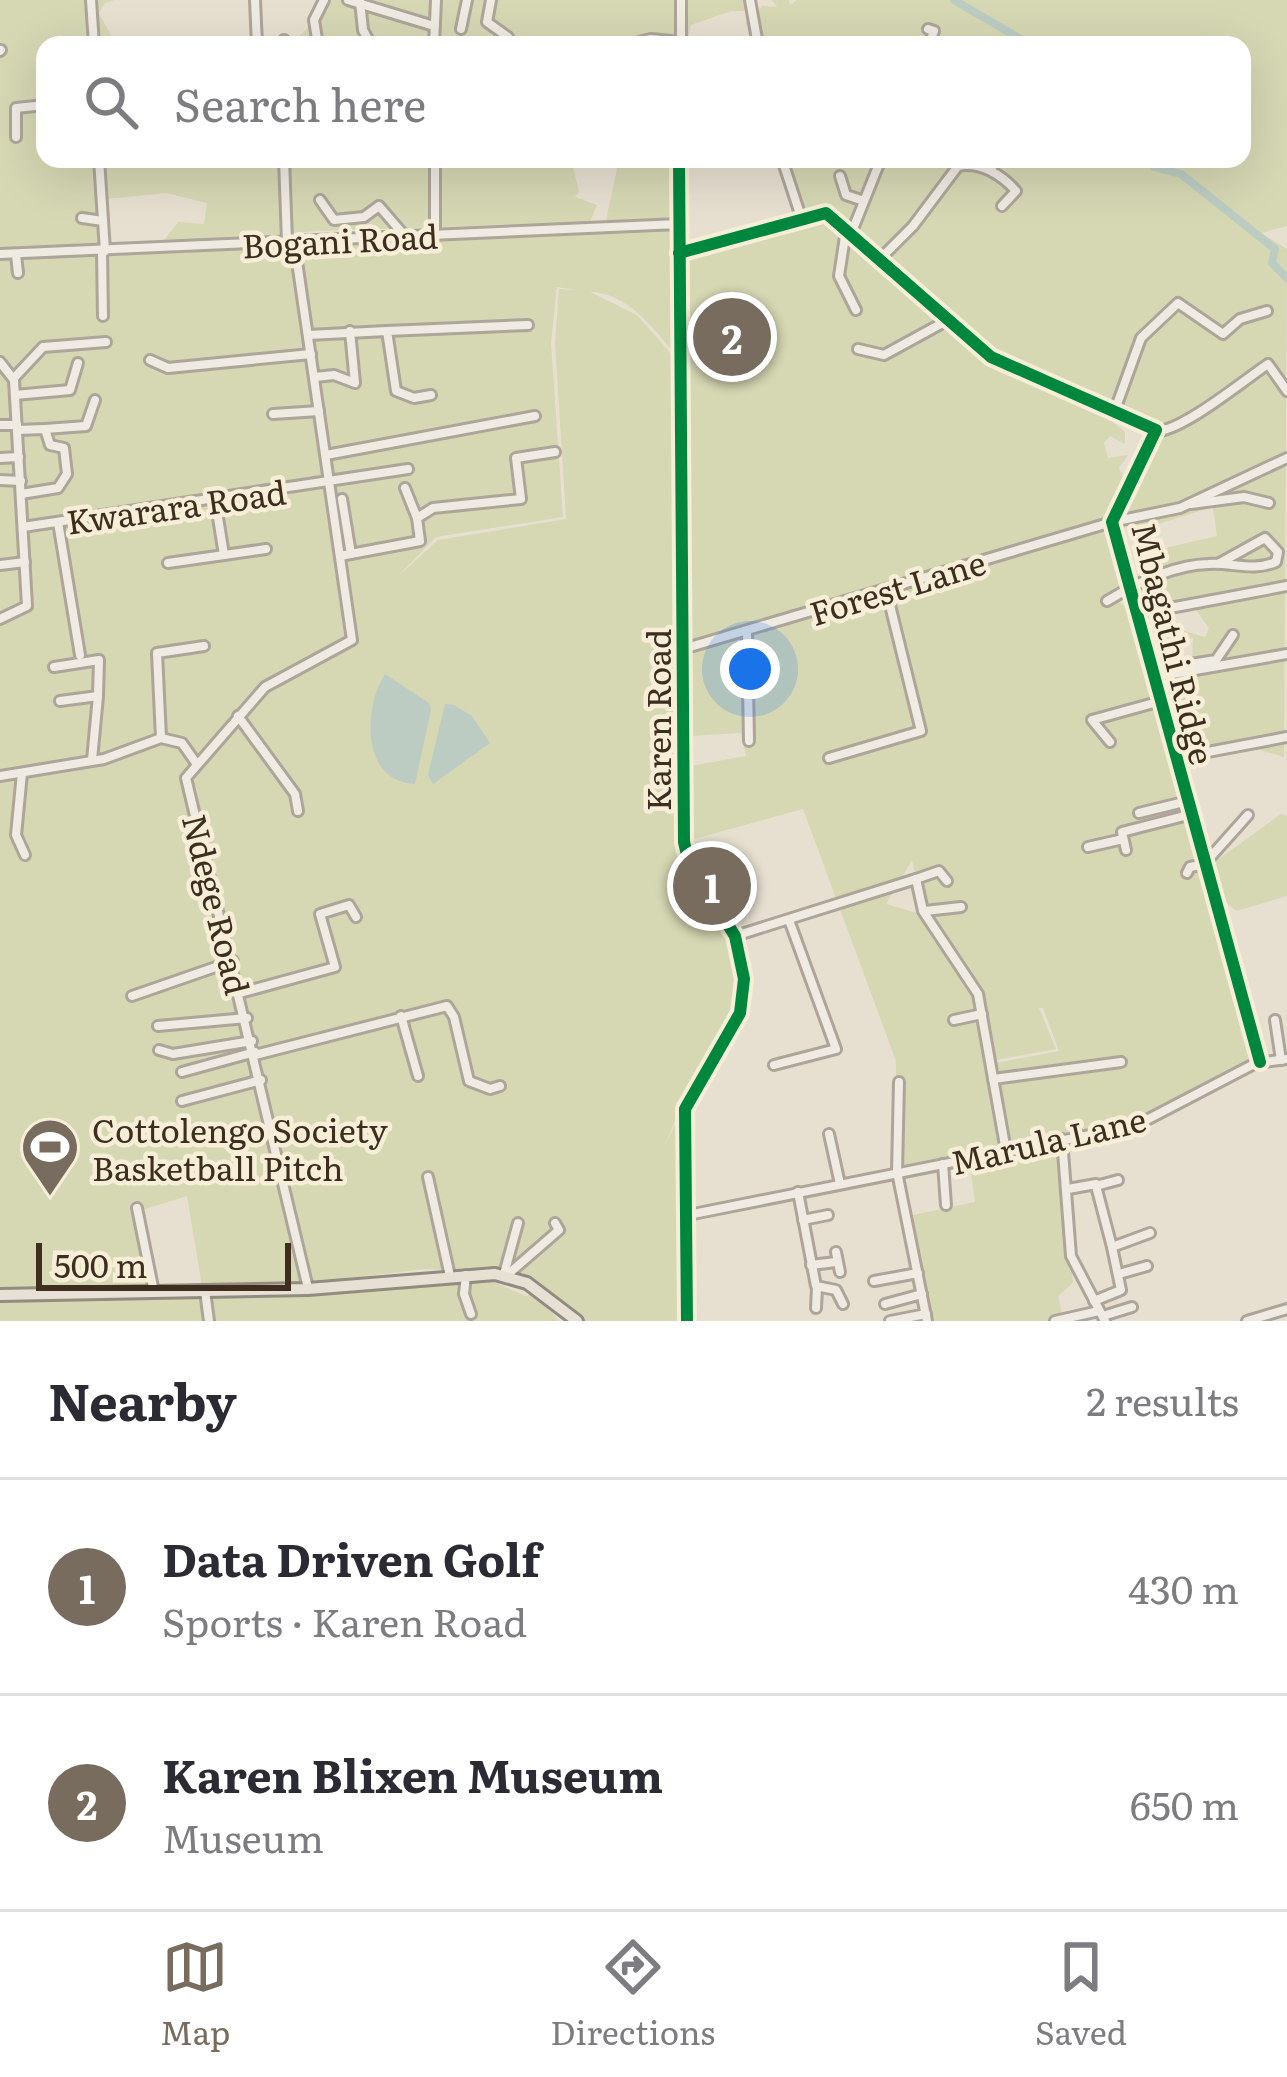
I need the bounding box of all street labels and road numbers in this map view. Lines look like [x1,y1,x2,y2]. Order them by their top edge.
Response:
street label: Bogani Road [241,209,439,269]
street label: Kwarara Road [63,465,289,545]
street label: Mbagathi Ridge [1121,517,1229,769]
street label: Forest Lane [803,536,991,636]
street label: Karen Road [632,629,681,811]
street label: Ndege Road [172,809,264,999]
street label: Marula Lane [945,1093,1151,1185]

